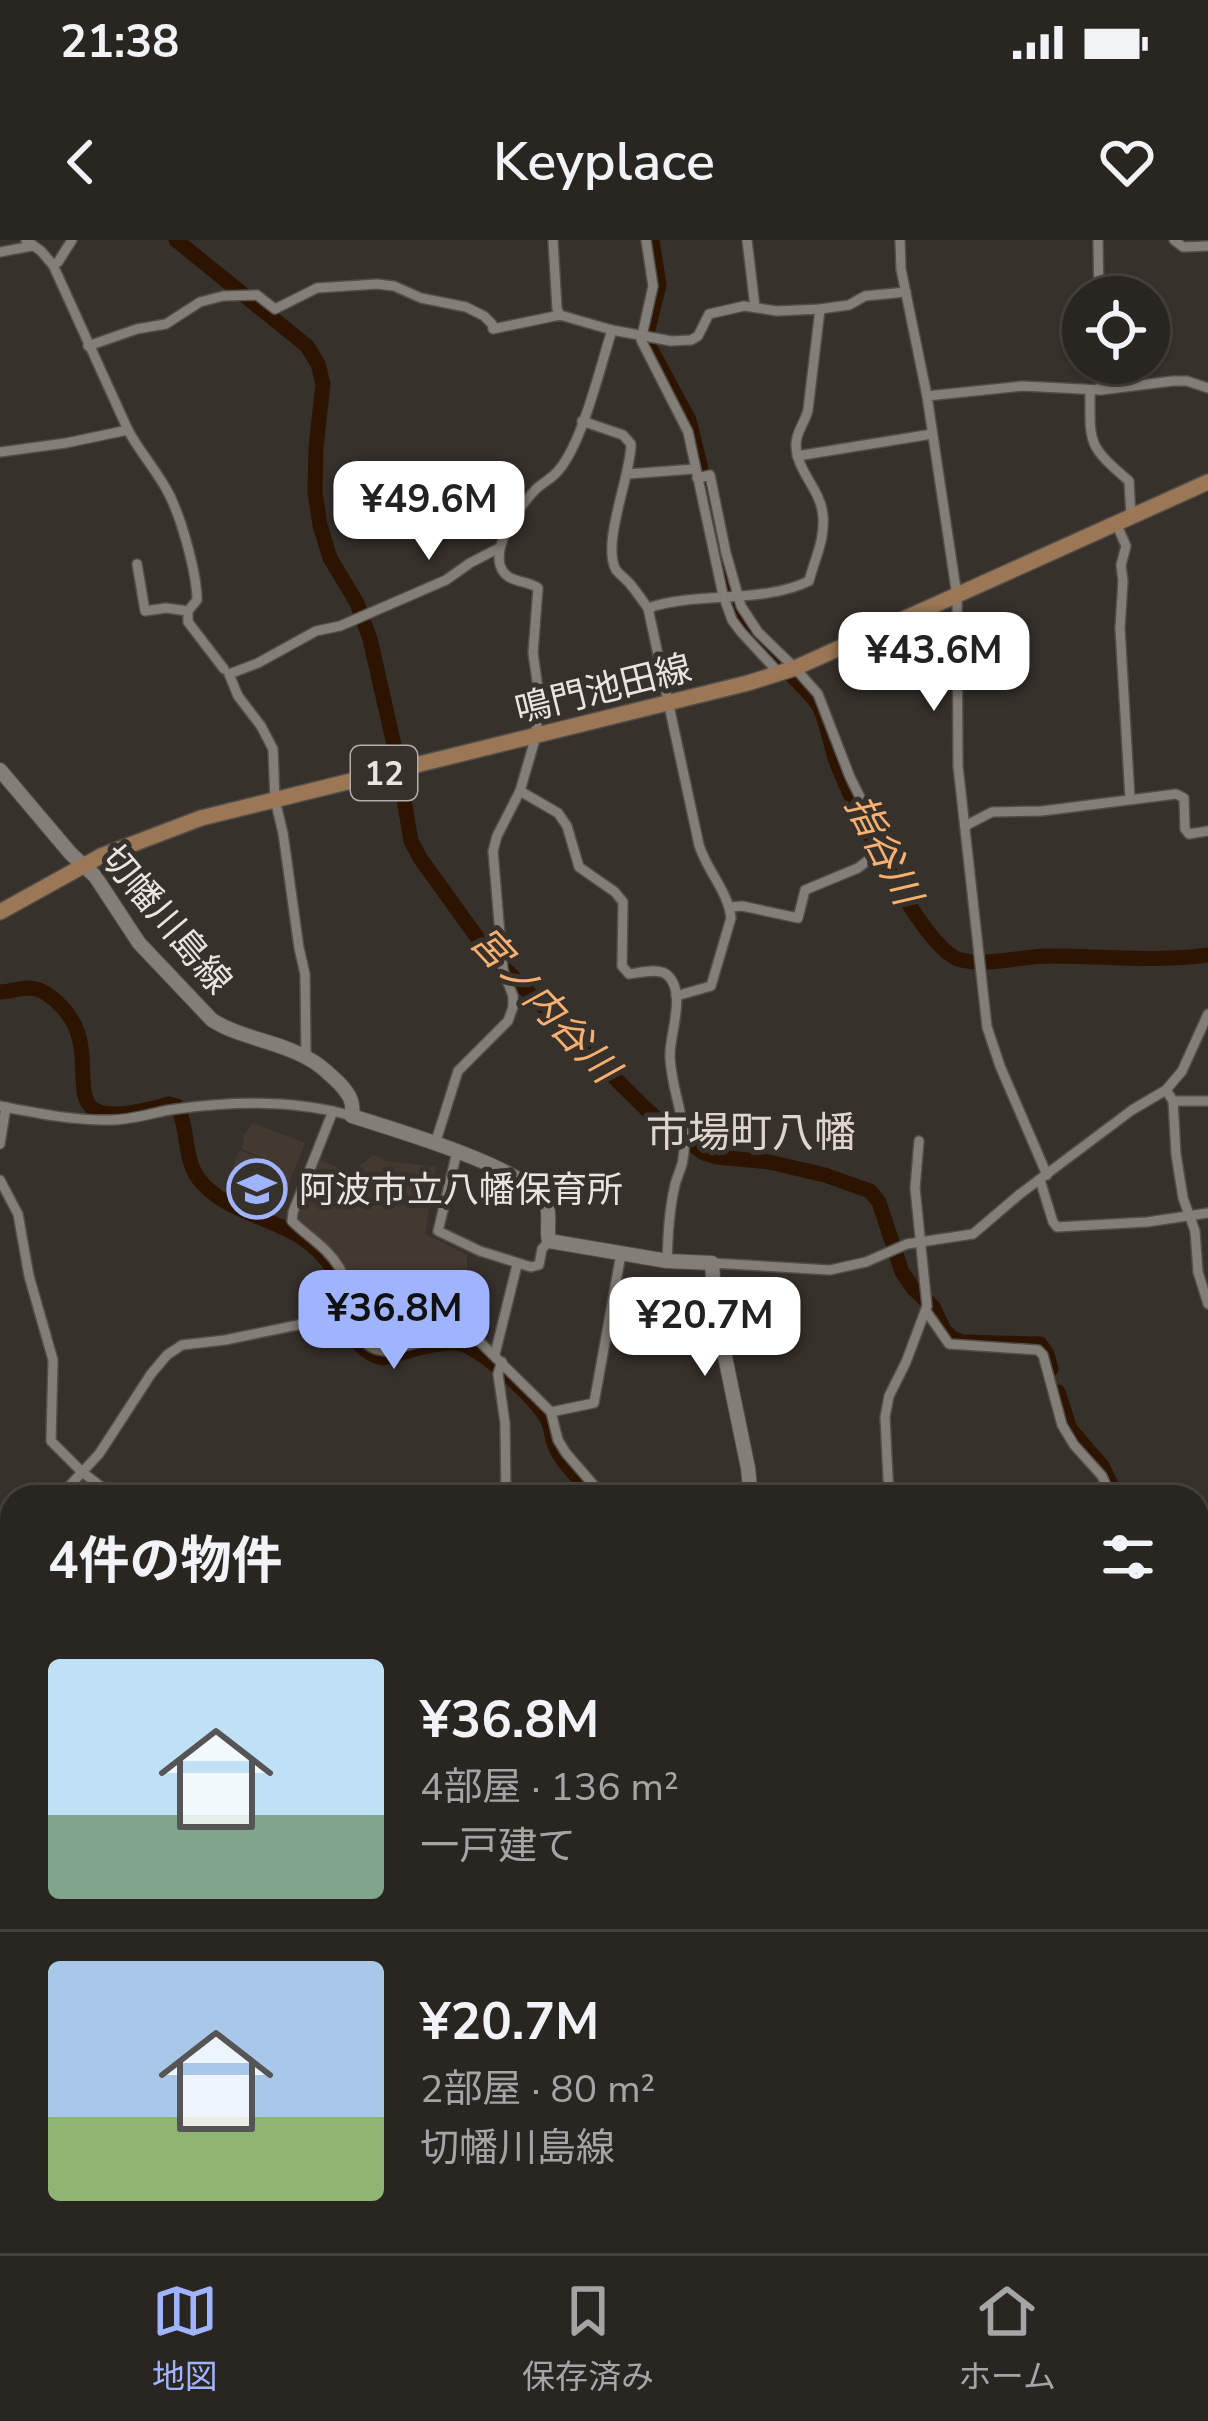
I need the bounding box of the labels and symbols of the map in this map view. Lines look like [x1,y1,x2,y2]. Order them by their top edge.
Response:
pin: ¥49.6M [331,461,527,563]
pin: ¥43.6M [836,612,1032,714]
street label: 鳴門池田線 [510,644,697,735]
road number: 12 [351,746,417,800]
water label: 指谷川 [832,786,935,917]
street label: 切幡川島線 [89,835,242,1005]
water label: 宮ノ内谷川 [458,916,633,1097]
district label: 市場町八幡 [646,1105,856,1162]
school or university icon: 阿波市立八幡保育所 [226,1158,288,1220]
place label: 阿波市立八幡保育所 [299,1166,623,1215]
pin: ¥36.8M [296,1270,492,1372]
pin: ¥20.7M [607,1277,803,1379]

